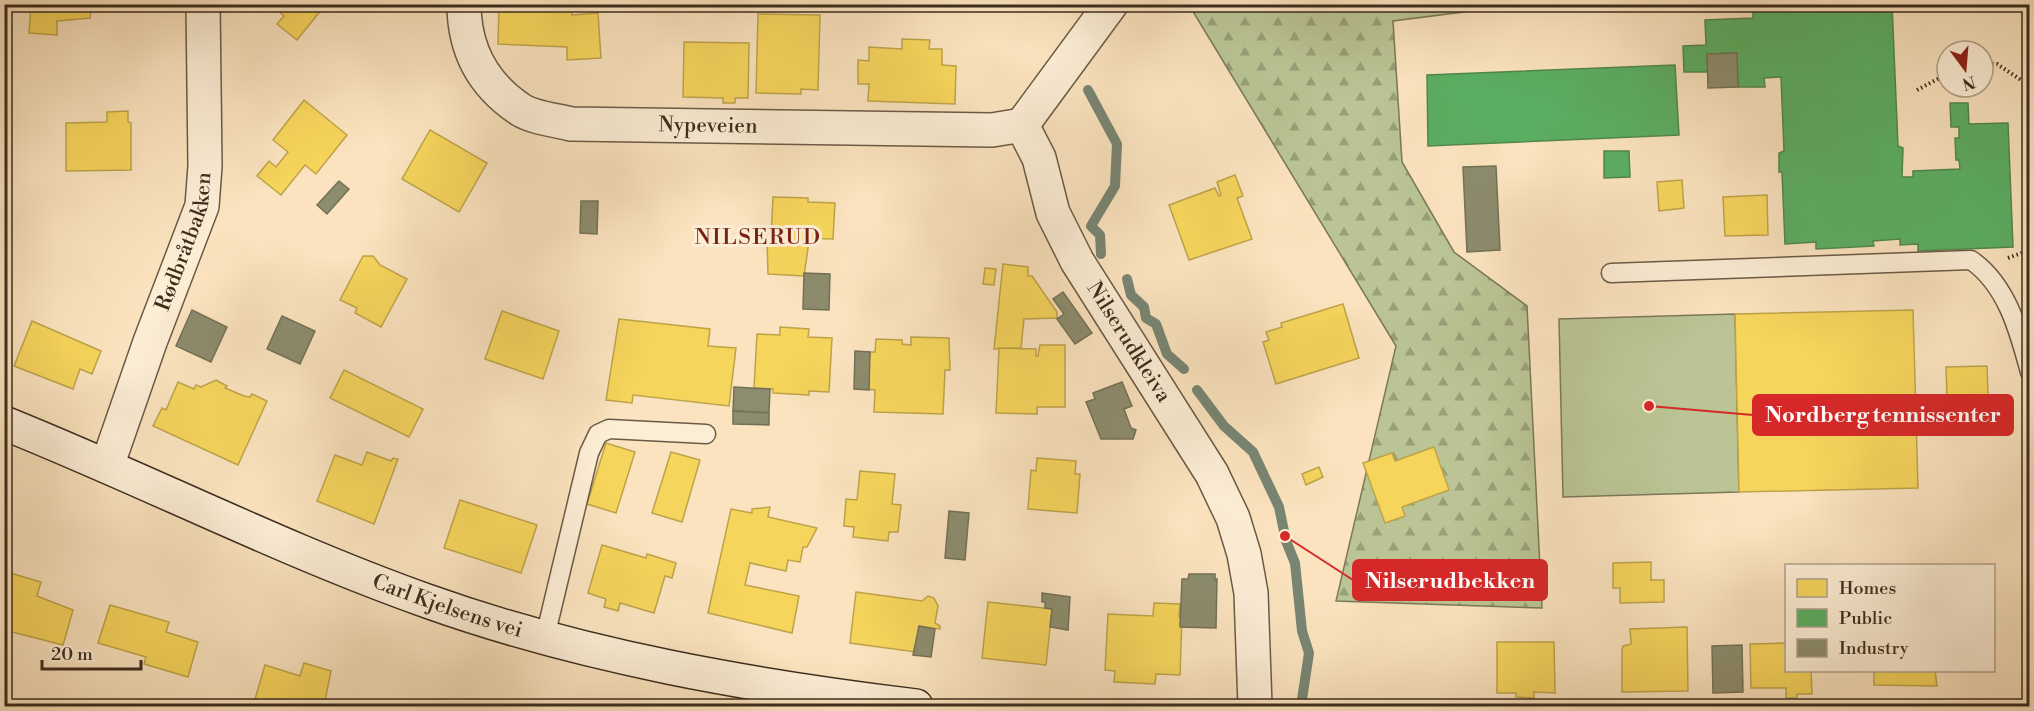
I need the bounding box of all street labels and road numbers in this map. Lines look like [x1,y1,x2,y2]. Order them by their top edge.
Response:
street label: Nypeveien [658,112,758,140]
street label: Rødbråtbakken [150,171,218,315]
street label: Nilserudkleiva [1081,277,1177,408]
street label: Carl Kjelsens vei [368,569,525,644]

